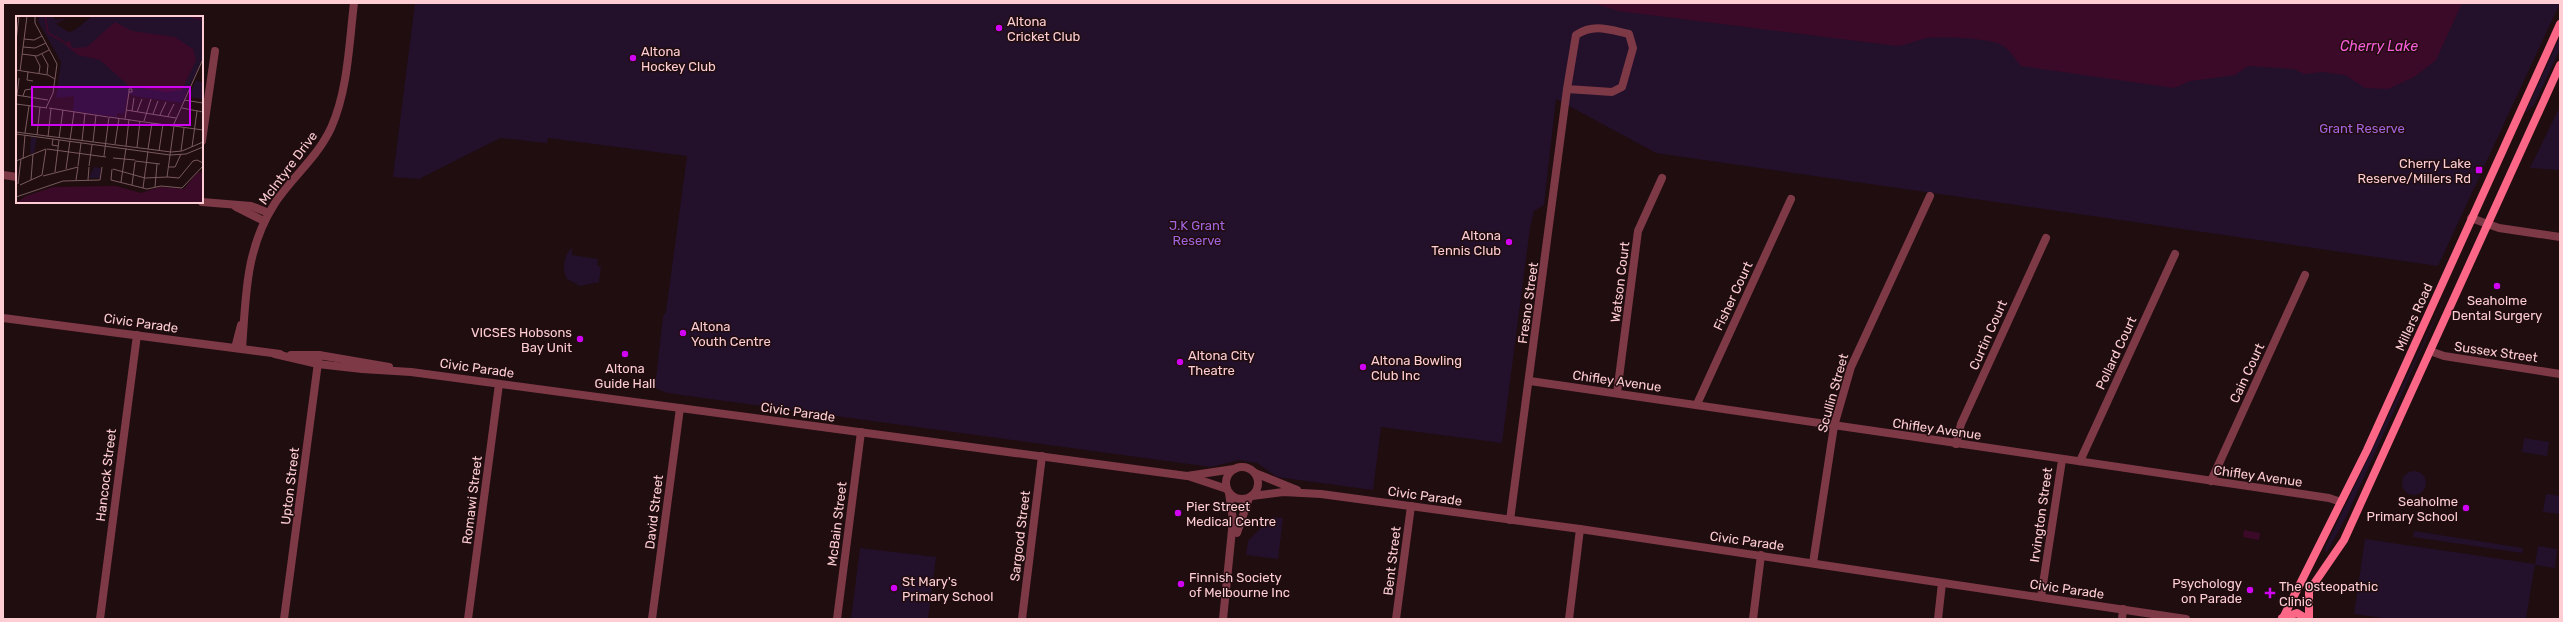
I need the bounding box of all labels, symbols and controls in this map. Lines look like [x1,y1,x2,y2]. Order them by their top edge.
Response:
place label: Altona Cricket Club [1007,14,1080,44]
inset map [16,16,203,203]
marker: Altona Cricket Club [994,23,1004,33]
water label: Cherry Lake [2340,38,2418,55]
place label: Altona Hockey Club [641,44,716,74]
marker: Altona Hockey Club [628,53,638,63]
park label: Grant Reserve [2319,121,2405,136]
street label: McIntyre Drive [256,128,320,208]
place label: Cherry Lake Reserve/Millers Rd [2358,156,2471,186]
marker: Cherry Lake Reserve/Millers Rd [2474,165,2484,175]
park label: J.K Grant Reserve [1169,218,1225,248]
place label: Altona Tennis Club [1431,228,1501,258]
marker: Altona Tennis Club [1504,237,1514,247]
street label: Watson Court [1608,241,1632,323]
street label: Fisher Court [1710,259,1756,333]
street label: Fresno Street [1515,261,1541,345]
street label: Millers Road [2392,281,2436,353]
marker: Seaholme Dental Surgery [2492,281,2502,291]
place label: Seaholme Dental Surgery [2452,293,2542,324]
street label: Curtin Court [1966,298,2010,372]
street label: Civic Parade [103,310,179,336]
street label: Pollard Court [2093,314,2139,392]
place label: Altona Youth Centre [691,319,771,349]
place label: VICSES Hobsons Bay Unit [471,325,572,355]
marker: Altona Youth Centre [678,328,688,338]
marker: VICSES Hobsons Bay Unit [575,334,585,344]
street label: Sussex Street [2453,339,2539,365]
street label: Cain Court [2227,341,2267,405]
place label: Altona City Theatre [1188,348,1255,378]
marker: Altona Guide Hall [620,349,630,359]
street label: Scullin Street [1815,352,1851,434]
place label: Altona Bowling Club Inc [1371,353,1462,383]
street label: Civic Parade [439,355,515,381]
marker: Altona City Theatre [1175,357,1185,367]
place label: Altona Guide Hall [595,361,655,391]
marker: Altona Bowling Club Inc [1358,362,1368,372]
street label: Chifley Avenue [1572,367,1662,395]
street label: Civic Parade [760,399,836,425]
street label: Chifley Avenue [1892,415,1982,443]
street label: Hancock Street [93,428,119,522]
street label: Upton Street [278,446,302,526]
street label: Romawi Street [459,455,485,545]
street label: Chifley Avenue [2213,462,2303,490]
street label: Irvington Street [2027,467,2056,564]
street label: David Street [642,474,666,550]
street label: McBain Street [824,481,850,567]
street label: Civic Parade [1387,483,1463,509]
street label: Sargood Street [1007,490,1034,582]
place label: Seaholme Primary School [2367,494,2458,524]
place label: Pier Street Medical Centre [1186,499,1276,529]
marker: Seaholme Primary School [2461,503,2471,513]
marker: Pier Street Medical Centre [1173,508,1183,518]
street label: Bent Street [1380,526,1404,596]
street label: Civic Parade [1709,528,1785,554]
place label: Finnish Society of Melbourne Inc [1189,570,1290,600]
place label: St Mary's Primary School [902,574,993,604]
street label: Civic Parade [2029,576,2105,602]
place label: Psychology on Parade [2172,576,2242,606]
marker: Finnish Society of Melbourne Inc [1176,579,1186,589]
place label: The Osteopathic Clinic [2279,579,2378,609]
marker: St Mary's Primary School [889,583,899,593]
marker: Psychology on Parade [2245,585,2255,595]
marker: The Osteopathic Clinic [2264,587,2276,599]

